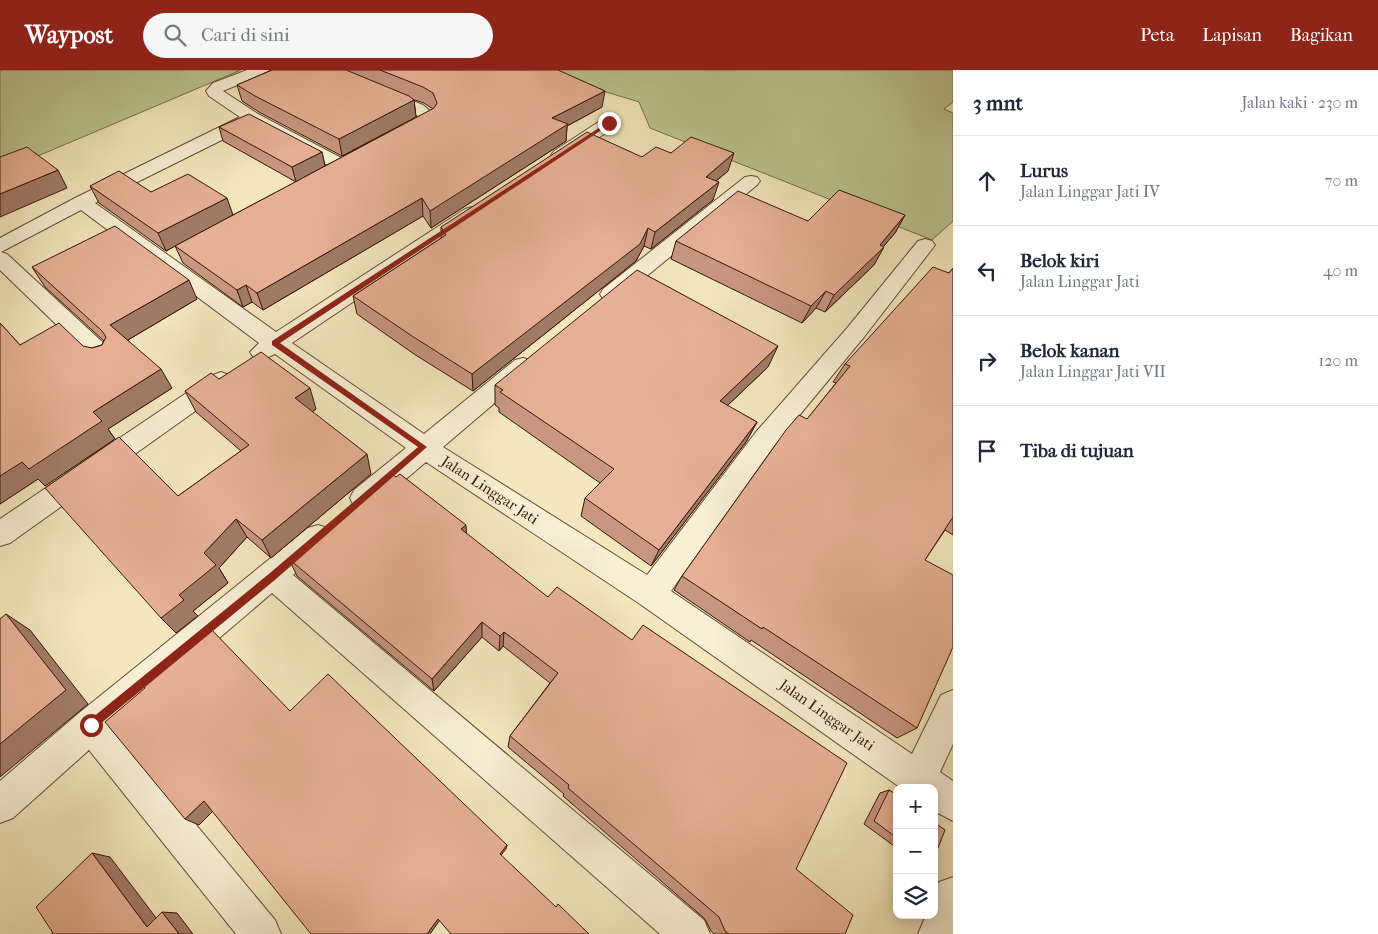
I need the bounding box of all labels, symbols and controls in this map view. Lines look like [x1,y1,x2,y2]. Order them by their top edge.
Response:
search box [143,13,493,58]
text: Waypost [25,21,113,49]
icon: search [161,21,189,49]
text: Cari di sini [201,24,290,46]
text: Peta [1140,25,1174,46]
text: Lapisan [1202,25,1262,46]
text: Bagikan [1290,25,1353,46]
text: 3 mnt [973,91,1023,115]
text: Jalan kaki · 230 m [1241,93,1358,112]
route end [598,112,621,135]
text: Lurus [1020,160,1068,182]
icon: ahead [973,167,1001,195]
text: 70 m [1325,171,1358,190]
text: Jalan Linggar Jati IV [1020,182,1160,201]
text: Belok kiri [1020,250,1099,272]
icon: left [973,257,1001,285]
text: 40 m [1323,261,1358,280]
text: Jalan Linggar Jati [1020,272,1140,291]
text: Belok kanan [1020,340,1120,362]
icon: right [973,347,1001,375]
text: 120 m [1319,351,1358,370]
text: Jalan Linggar Jati VII [1020,362,1166,381]
icon: arrive [973,437,1001,465]
text: Tiba di tujuan [1020,440,1134,462]
street label: Jalan Linggar Jati [437,451,542,528]
street label: Jalan Linggar Jati [775,675,879,755]
route start [80,714,103,737]
map controls [893,784,938,919]
button: + [893,784,938,829]
button: − [893,829,938,874]
button: layers [893,874,938,919]

